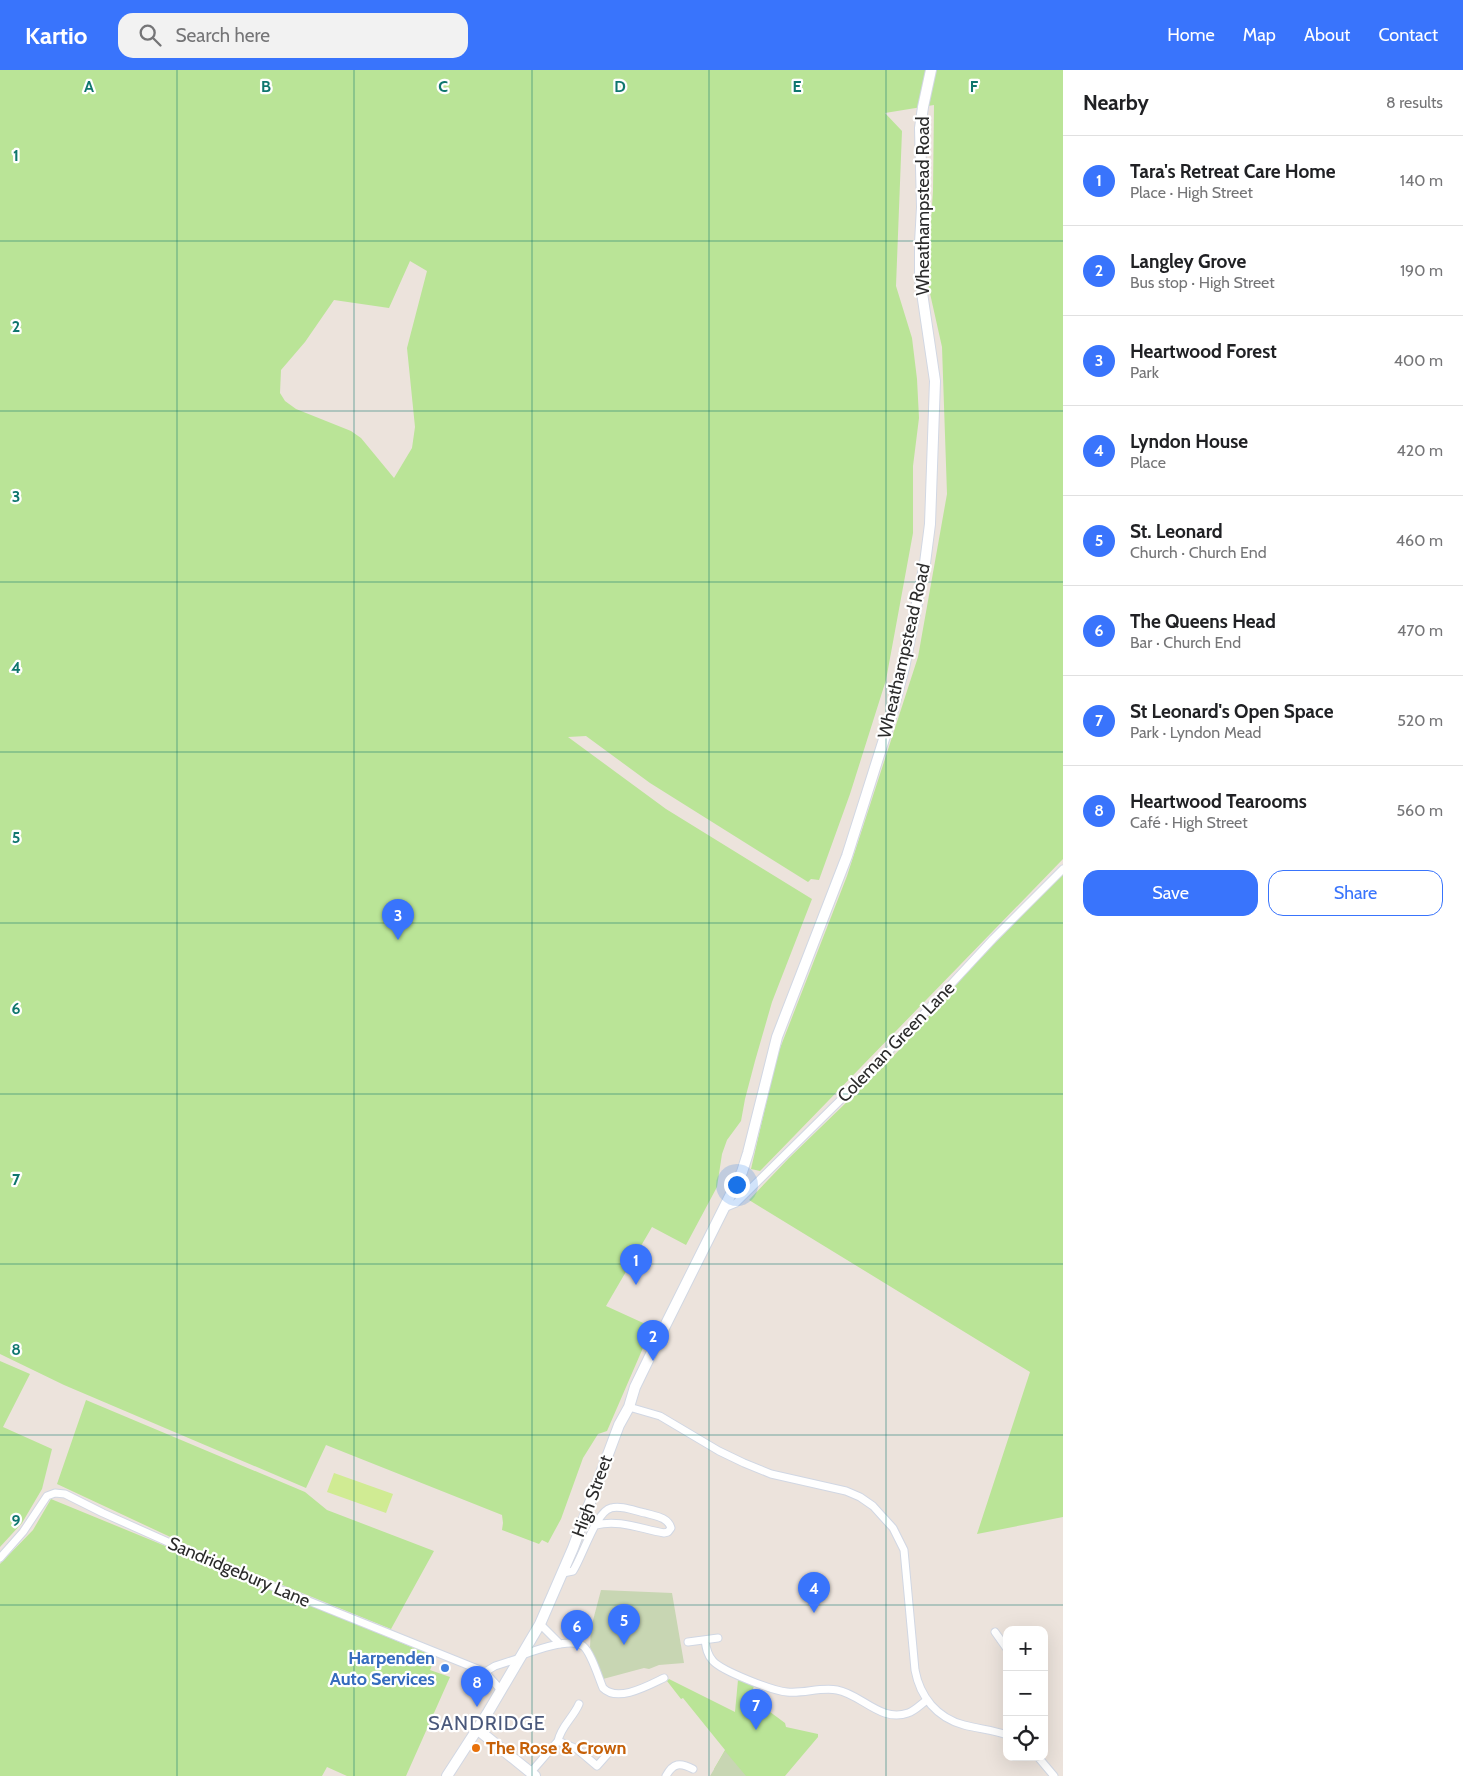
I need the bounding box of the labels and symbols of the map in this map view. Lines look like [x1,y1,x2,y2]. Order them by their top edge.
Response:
text: A [84,77,94,96]
text: B [261,77,271,96]
text: C [438,77,448,96]
text: D [614,77,626,96]
text: E [792,77,802,96]
text: F [970,77,979,96]
street label: Wheathampstead Road [912,116,934,296]
text: 1 [13,146,19,165]
text: 2 [12,317,20,336]
text: 3 [12,487,20,506]
street label: Wheathampstead Road [873,561,935,741]
text: 4 [11,658,21,677]
text: 5 [12,828,20,847]
pin: 3 [382,899,414,940]
street label: Coleman Green Lane [833,977,959,1107]
text: 6 [12,999,21,1018]
text: 7 [12,1170,21,1189]
your location [724,1172,750,1198]
pin: 1 [620,1244,652,1285]
pin: 2 [637,1320,669,1361]
text: 8 [11,1340,21,1359]
street label: High Street [567,1452,617,1540]
text: 9 [12,1511,21,1530]
street label: Sandridgebury Lane [165,1532,313,1612]
pin: 4 [798,1572,830,1613]
pin: 5 [608,1604,640,1645]
pin: 6 [561,1610,593,1651]
place label: Harpenden Auto Services [330,1647,435,1690]
marker: Harpenden Auto Services [439,1662,451,1674]
pin: 8 [461,1666,493,1707]
pin: 7 [740,1689,772,1730]
district label: SANDRIDGE [428,1711,546,1735]
place label: The Rose & Crown [486,1737,626,1759]
marker: The Rose & Crown [470,1742,482,1754]

